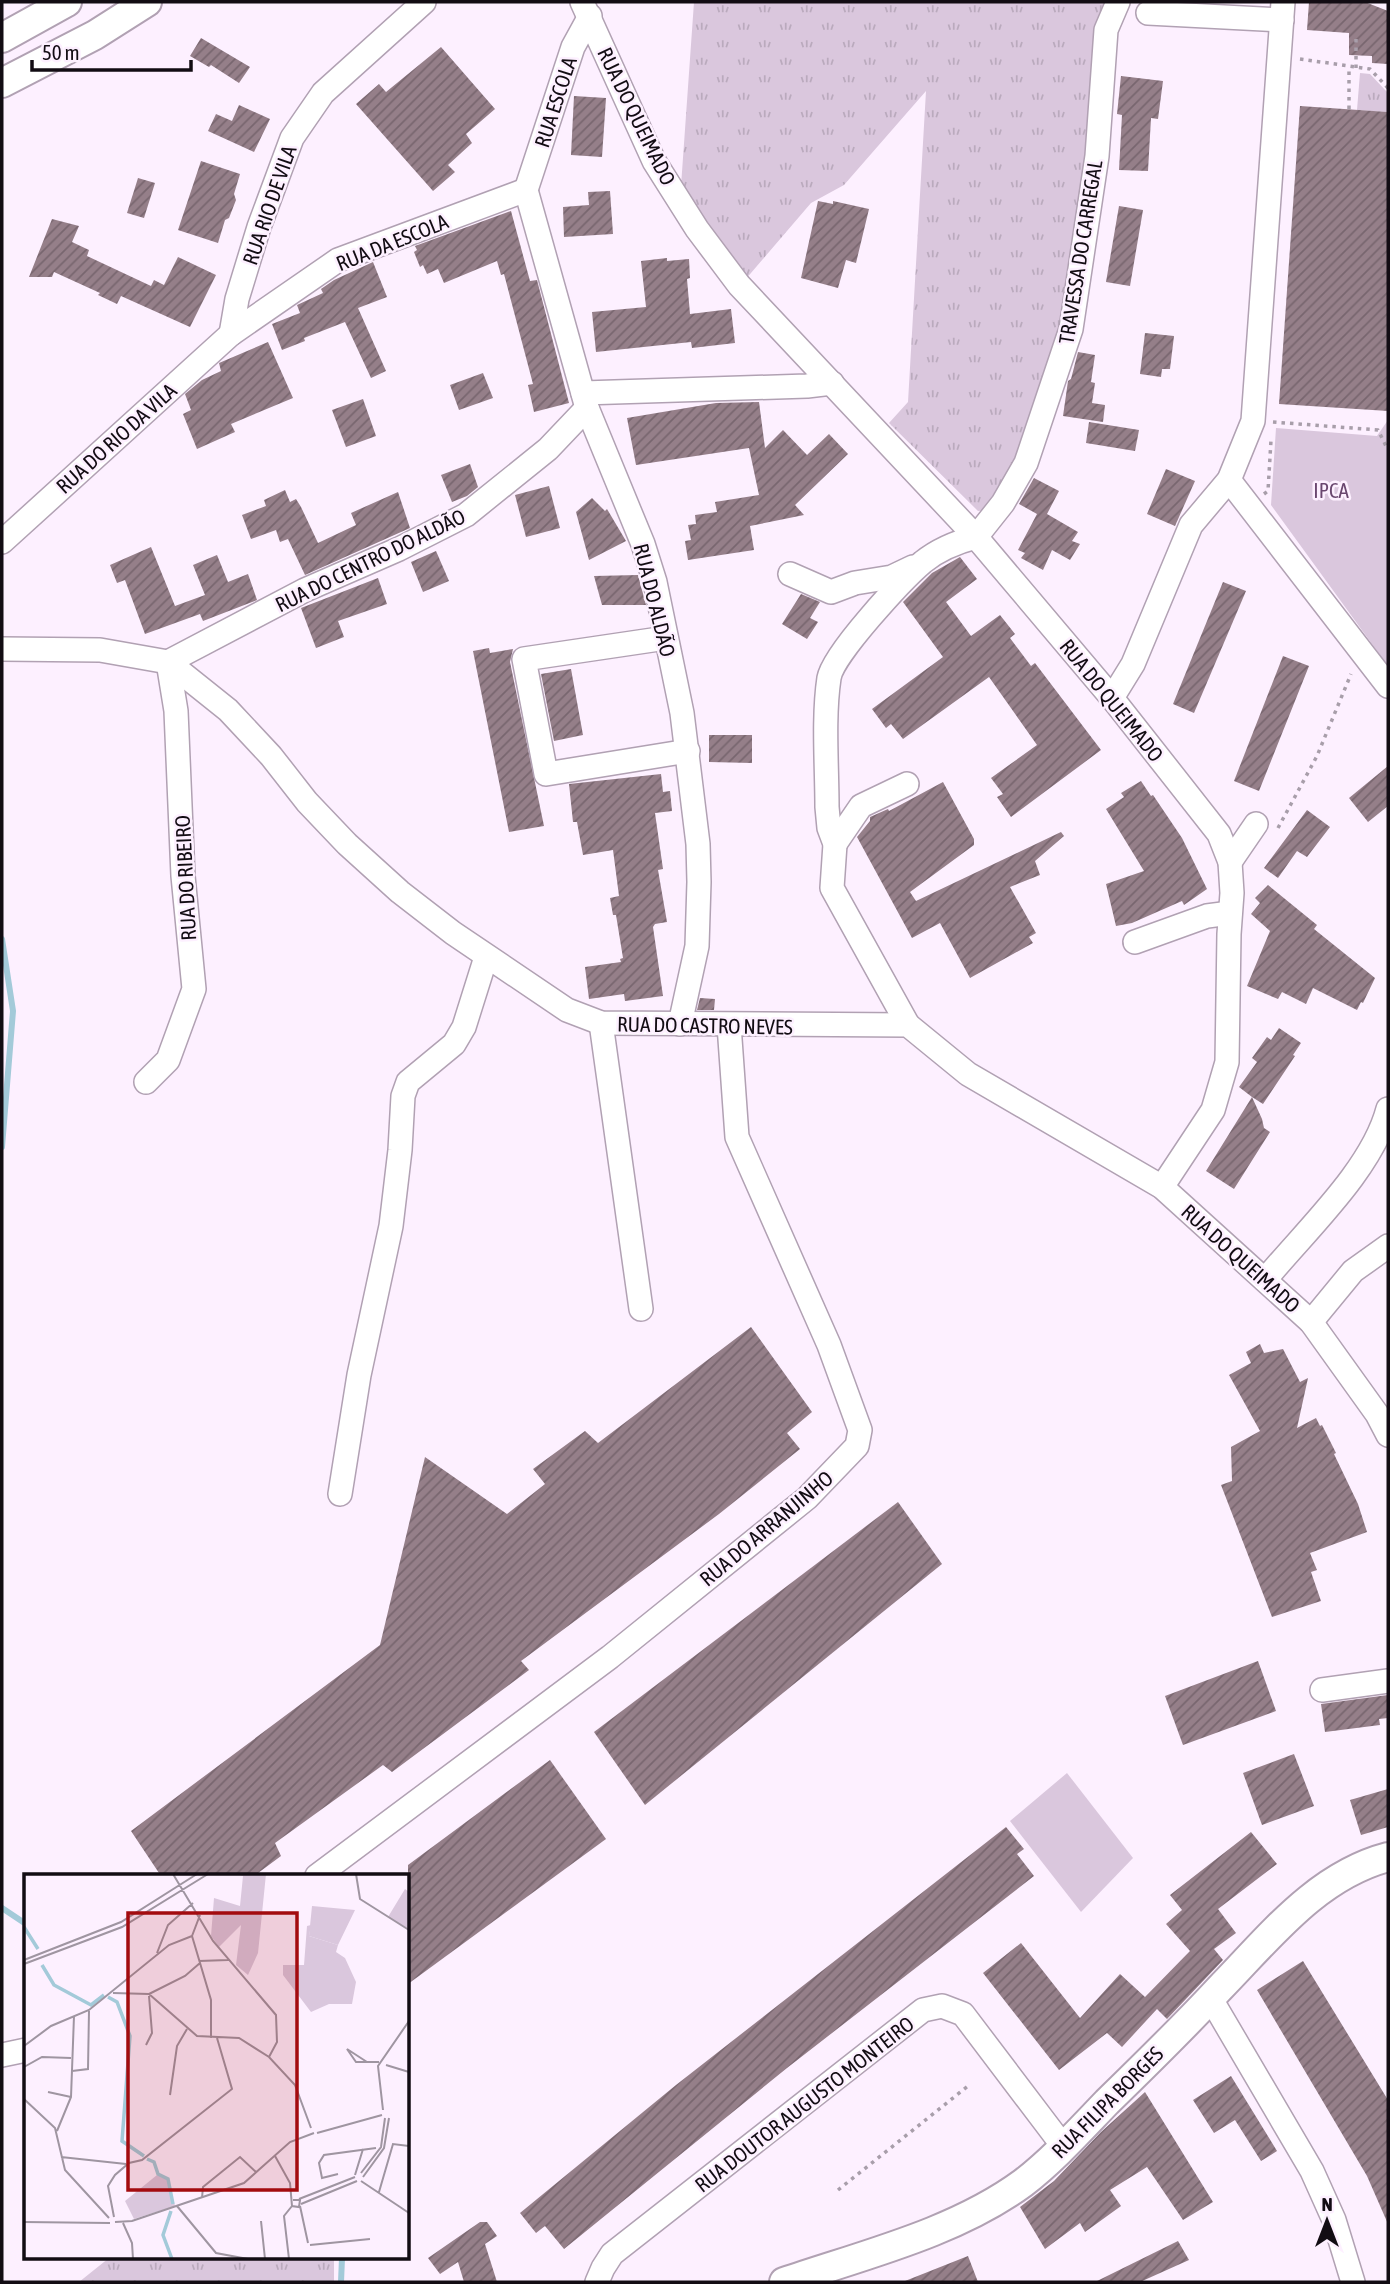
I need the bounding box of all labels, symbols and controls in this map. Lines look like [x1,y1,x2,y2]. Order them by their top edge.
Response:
scale bar [32,28,191,72]
text: 50 m [42,40,80,64]
street label: RUA DO QUEIMADO [593,43,681,189]
street label: RUA ESCOLA [529,53,581,150]
street label: RUA RIO DE VILA [237,141,301,268]
street label: TRAVESSA DO CARREGAL [1054,158,1106,346]
street label: RUA DA ESCOLA [333,208,452,275]
street label: RUA DO RIO DA VILA [51,377,181,498]
park label: IPCA [1313,478,1349,502]
street label: RUA DO CENTRO DO ALDÃO [271,504,469,616]
street label: RUA DO ALDÃO [629,541,681,659]
street label: RUA DO QUEIMADO [1055,634,1169,766]
street label: RUA DO RIBEIRO [170,815,200,941]
street label: RUA DO CASTRO NEVES [617,1011,793,1039]
street label: RUA DO QUEIMADO [1177,1199,1305,1317]
street label: RUA DO ARRANJINHO [695,1466,837,1590]
inset map [24,1874,410,2260]
street label: RUA DOUTOR AUGUSTO MONTEIRO [690,2011,918,2197]
street label: RUA FILIPA BORGES [1046,2041,1168,2163]
north arrow [1292,2186,1362,2256]
text: N [1321,2193,1333,2215]

